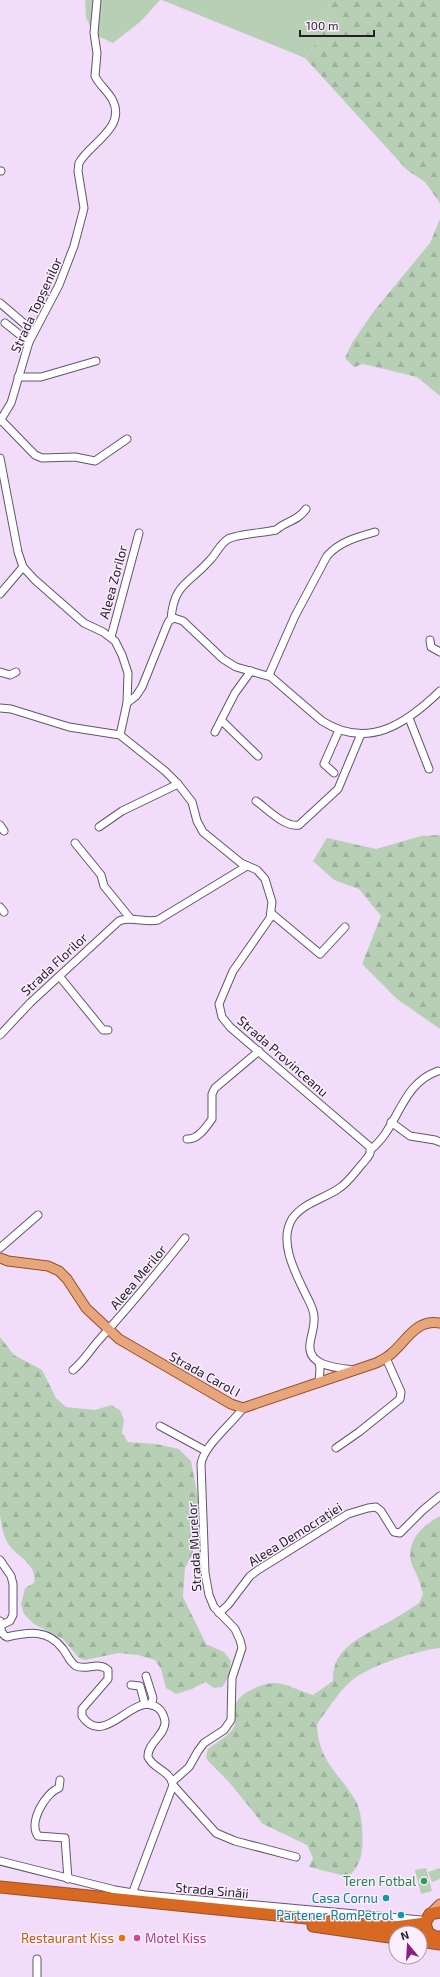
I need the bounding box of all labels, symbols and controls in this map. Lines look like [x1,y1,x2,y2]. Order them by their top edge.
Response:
scale bar [300,12,374,38]
text: 100 m [306,18,338,32]
street label: Strada Topșenilor [7,255,66,356]
street label: Aleea Zorilor [95,543,131,621]
street label: Strada Florilor [17,929,91,999]
street label: Strada Provinceanu [234,1012,332,1100]
street label: Aleea Merilor [106,1242,170,1312]
street label: Strada Carol I [167,1348,243,1400]
street label: Aleea Democrației [245,1499,345,1570]
street label: Strada Murelor [184,1502,204,1592]
place label: Teren Fotbal [343,1873,416,1889]
marker: Teren Fotbal [419,1876,429,1886]
street label: Strada Sinăii [175,1879,249,1901]
place label: Casa Cornu [312,1890,378,1906]
marker: Casa Cornu [381,1893,391,1903]
place label: Partener RomPetrol [276,1907,393,1923]
marker: Partener RomPetrol [396,1910,406,1920]
north arrow [388,1925,428,1965]
text: N [399,1928,411,1942]
place label: Restaurant Kiss [21,1930,114,1946]
place label: Motel Kiss [145,1930,206,1946]
marker: Restaurant Kiss [117,1933,127,1943]
marker: Motel Kiss [132,1933,142,1943]

